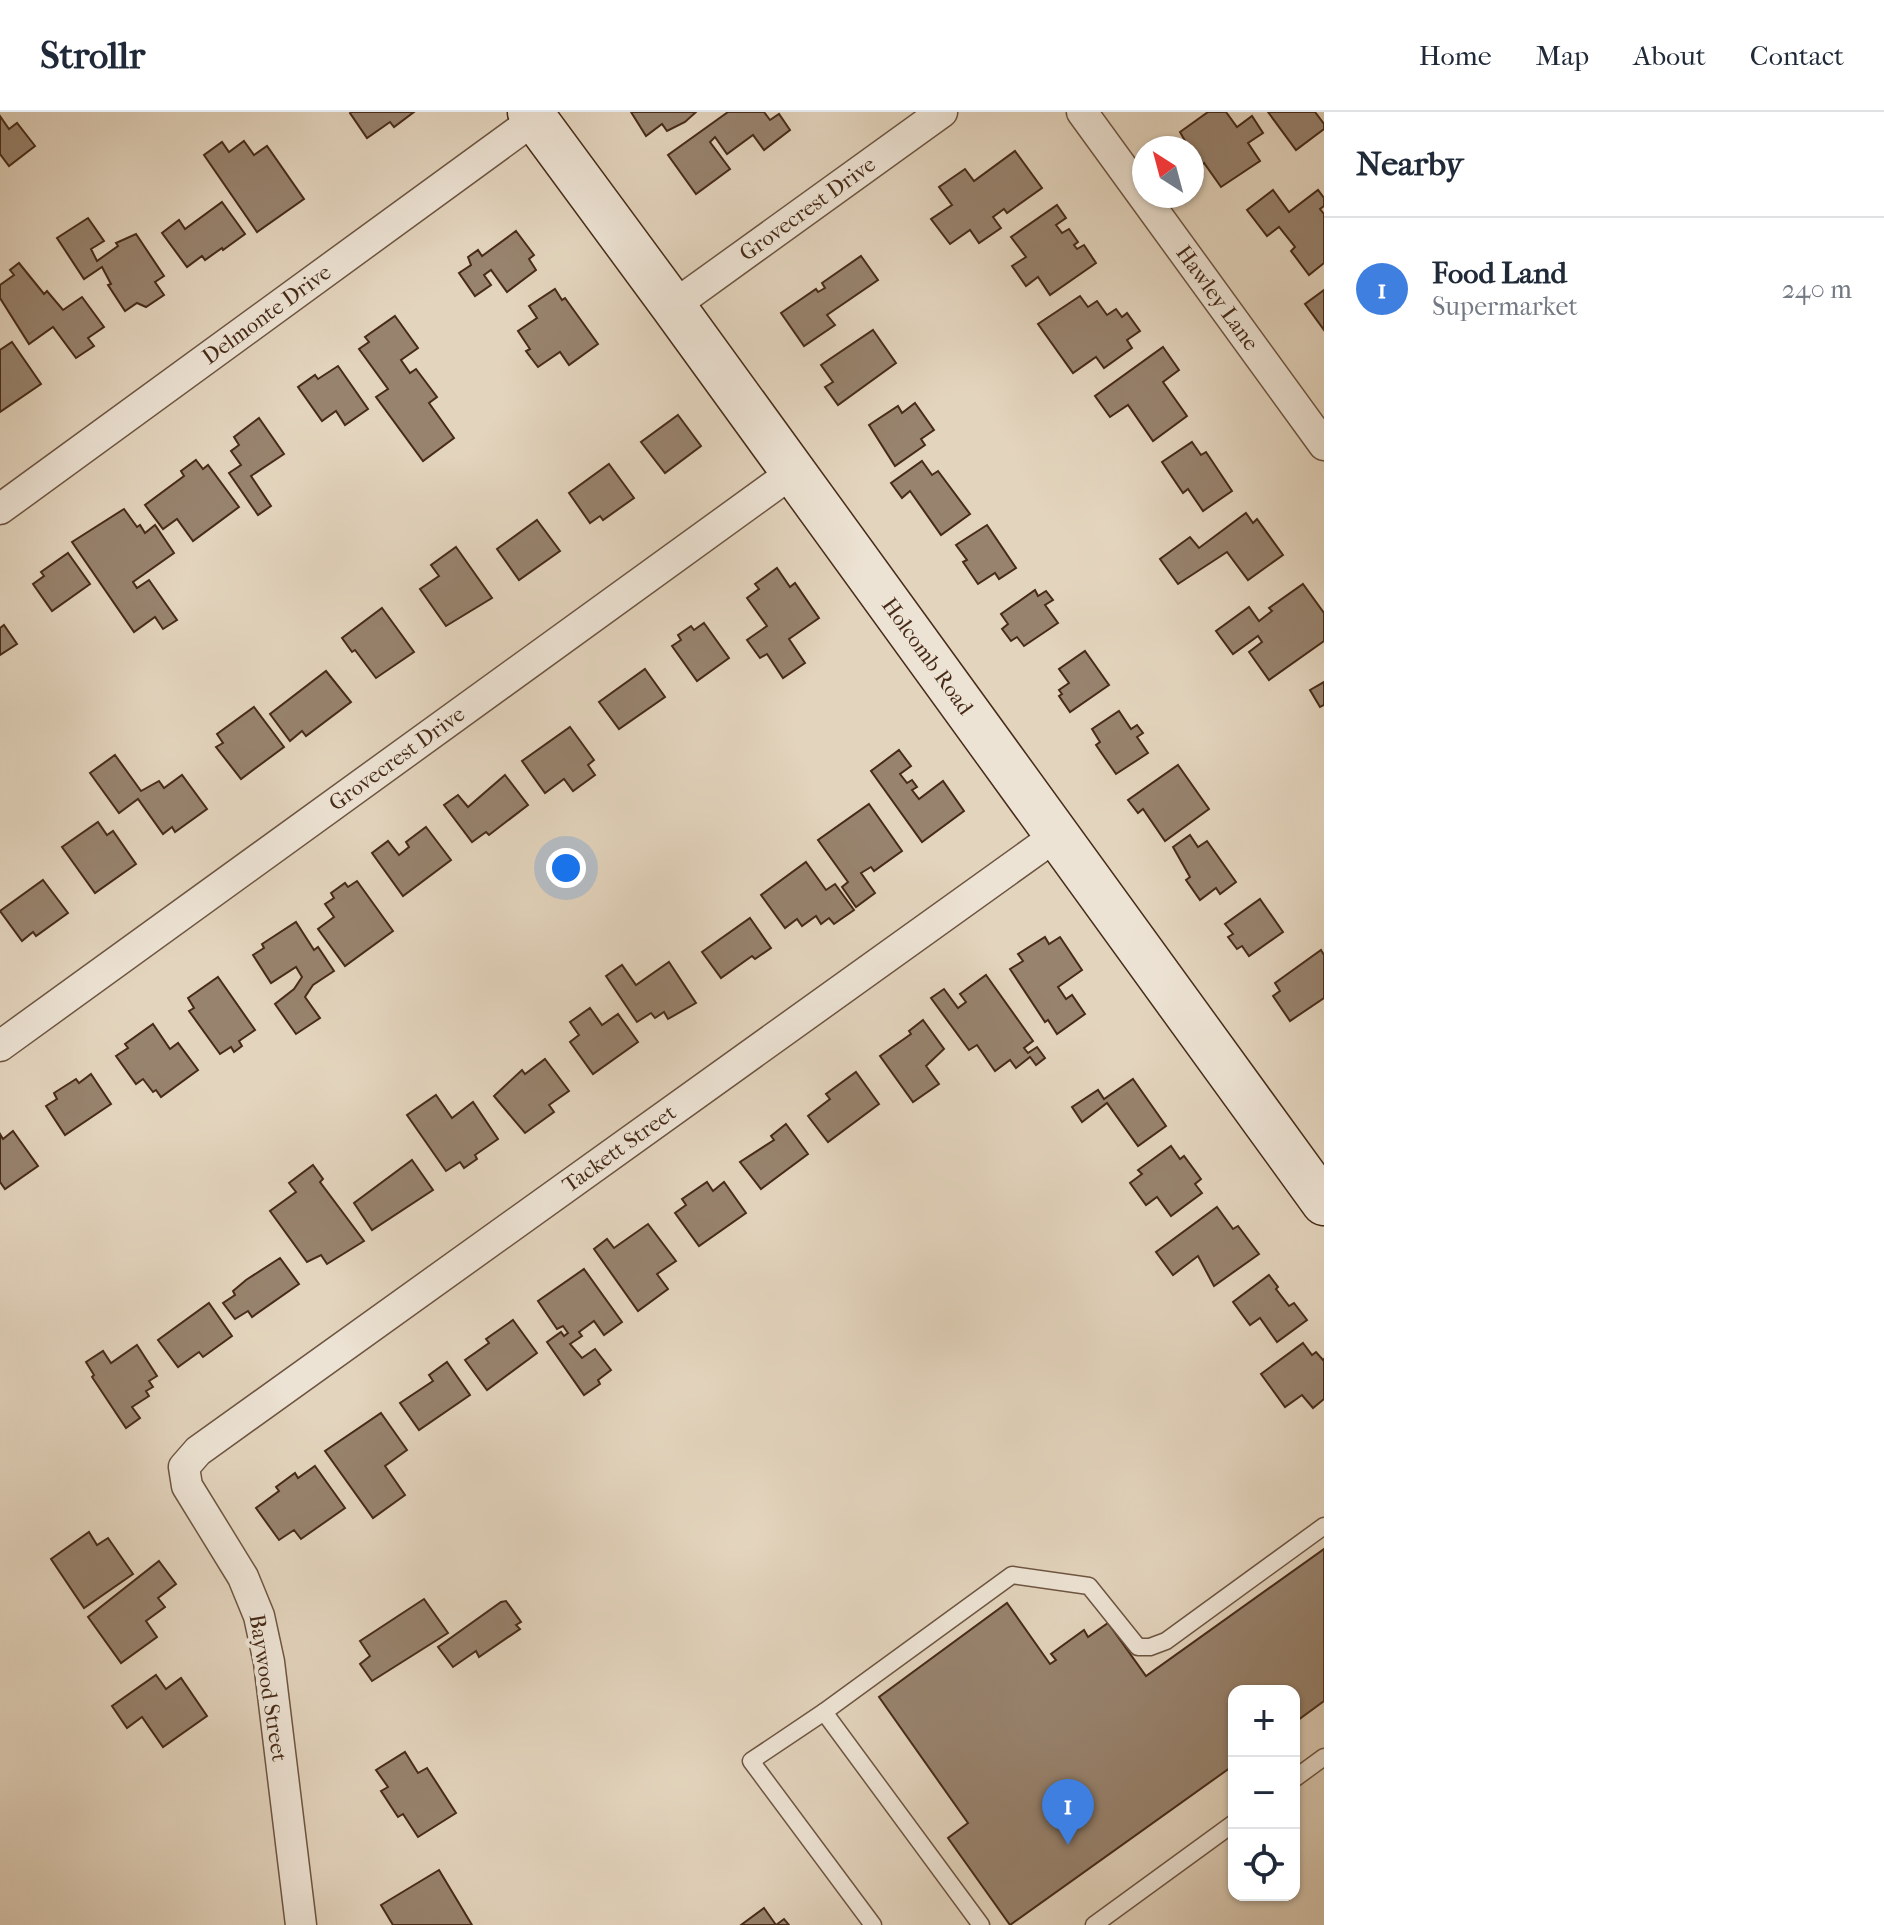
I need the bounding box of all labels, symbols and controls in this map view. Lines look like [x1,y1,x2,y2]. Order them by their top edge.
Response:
text: Strollr [40,33,145,78]
text: Home [1419,39,1492,72]
text: Map [1536,39,1589,72]
text: About [1633,39,1706,72]
text: Contact [1750,39,1844,72]
north arrow [1132,136,1204,208]
text: Nearby [1356,144,1463,184]
street label: Grovecrest Drive [735,151,881,267]
street label: Hawley Lane [1170,241,1264,356]
text: Food Land [1432,256,1567,291]
street label: Delmonte Drive [197,259,336,370]
text: 1 [1377,274,1387,305]
text: 240 m [1782,274,1852,305]
text: Supermarket [1432,291,1578,322]
street label: Holcomb Road [876,593,979,721]
street label: Grovecrest Drive [324,701,470,817]
your location [546,848,586,888]
street label: Tackett Street [558,1099,681,1198]
street label: Baywood Street [244,1612,293,1764]
map controls [1228,1685,1300,1901]
button: + [1228,1685,1300,1757]
button: − [1228,1757,1300,1829]
pin: 1 [1042,1779,1094,1845]
button: locate [1228,1829,1300,1901]

